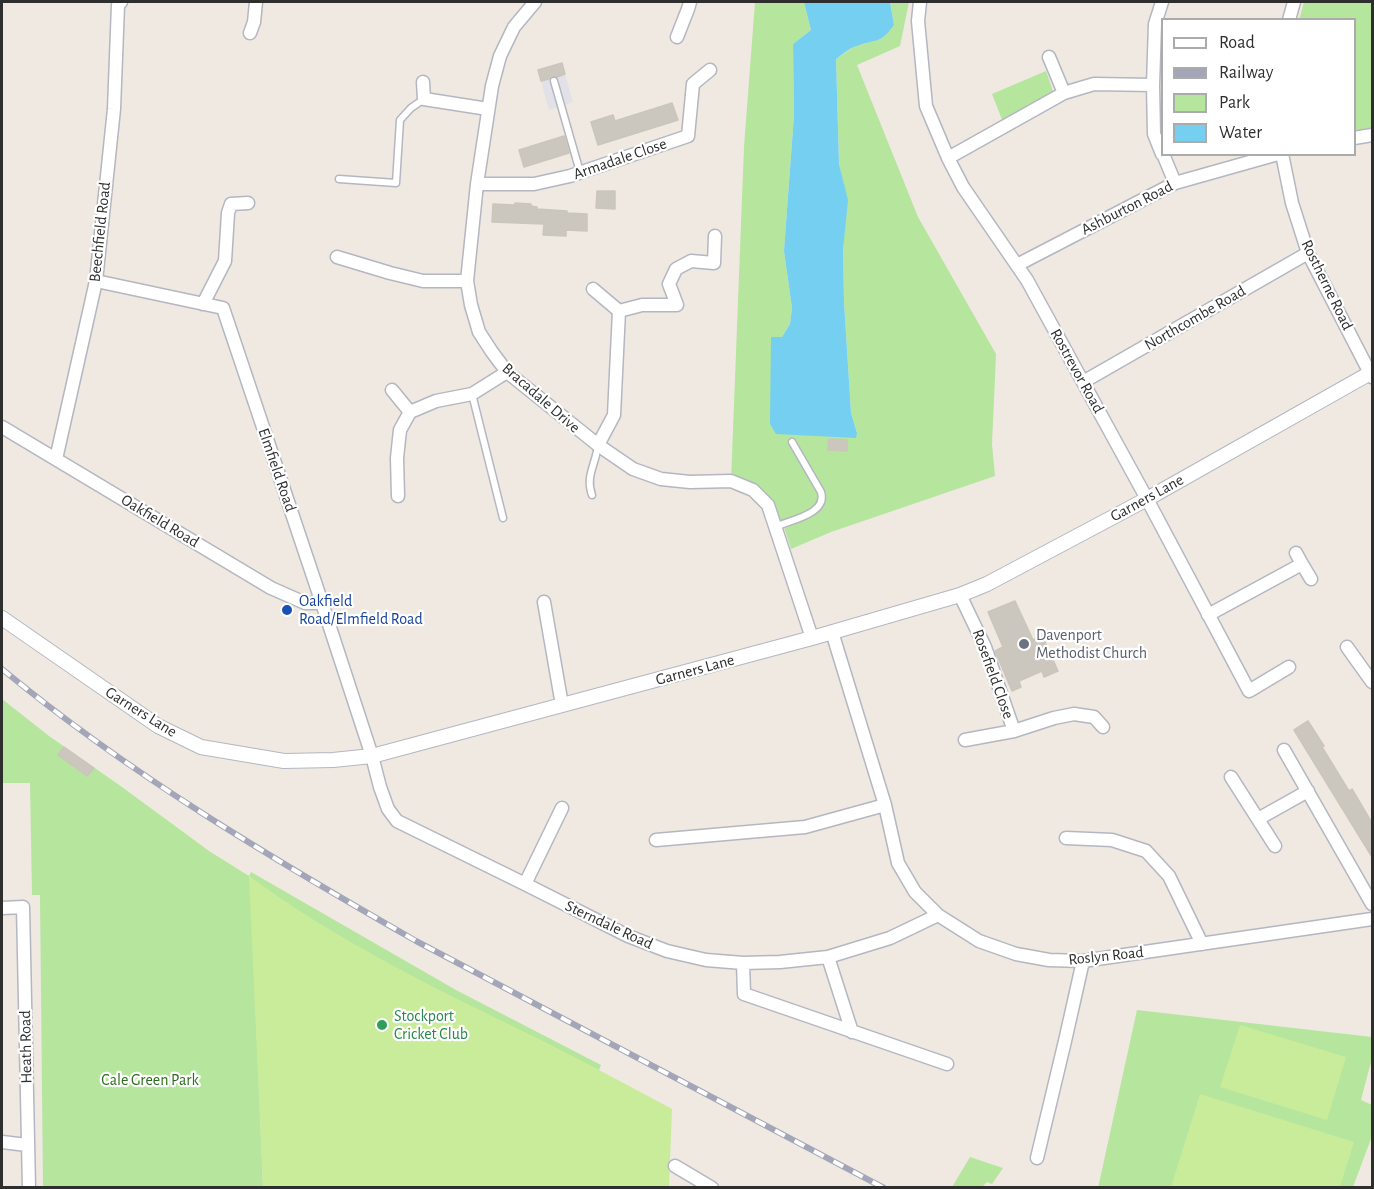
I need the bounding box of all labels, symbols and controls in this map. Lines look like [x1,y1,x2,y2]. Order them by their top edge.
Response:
legend [1161,18,1356,156]
text: Road [1219,34,1255,52]
text: Railway [1219,64,1273,82]
text: Park [1219,94,1250,112]
text: Water [1219,124,1262,142]
street label: Armadale Close [571,134,669,184]
street label: Ashburton Road [1078,177,1176,239]
street label: Beechfield Road [85,181,115,283]
street label: Rostherne Road [1297,237,1357,333]
street label: Northcombe Road [1141,281,1249,355]
street label: Rostrevor Road [1046,325,1108,417]
street label: Bracadale Drive [498,359,584,437]
street label: Elmfield Road [254,426,300,514]
street label: Garners Lane [1107,470,1187,526]
street label: Oakfield Road [117,490,203,552]
place label: Oakfield Road/Elmfield Road [299,591,423,629]
marker: Oakfield Road/Elmfield Road [280,603,294,617]
place label: Davenport Methodist Church [1036,625,1147,663]
street label: Rosefield Close [968,627,1018,721]
marker: Davenport Methodist Church [1017,637,1031,651]
street label: Garners Lane [654,650,736,690]
street label: Garners Lane [102,682,180,742]
street label: Sterndale Road [562,896,656,954]
street label: Roslyn Road [1067,943,1145,969]
place label: Stockport Cricket Club [394,1006,468,1044]
street label: Heath Road [16,1010,36,1084]
marker: Stockport Cricket Club [375,1018,389,1032]
park label: Cale Green Park [101,1070,199,1090]

